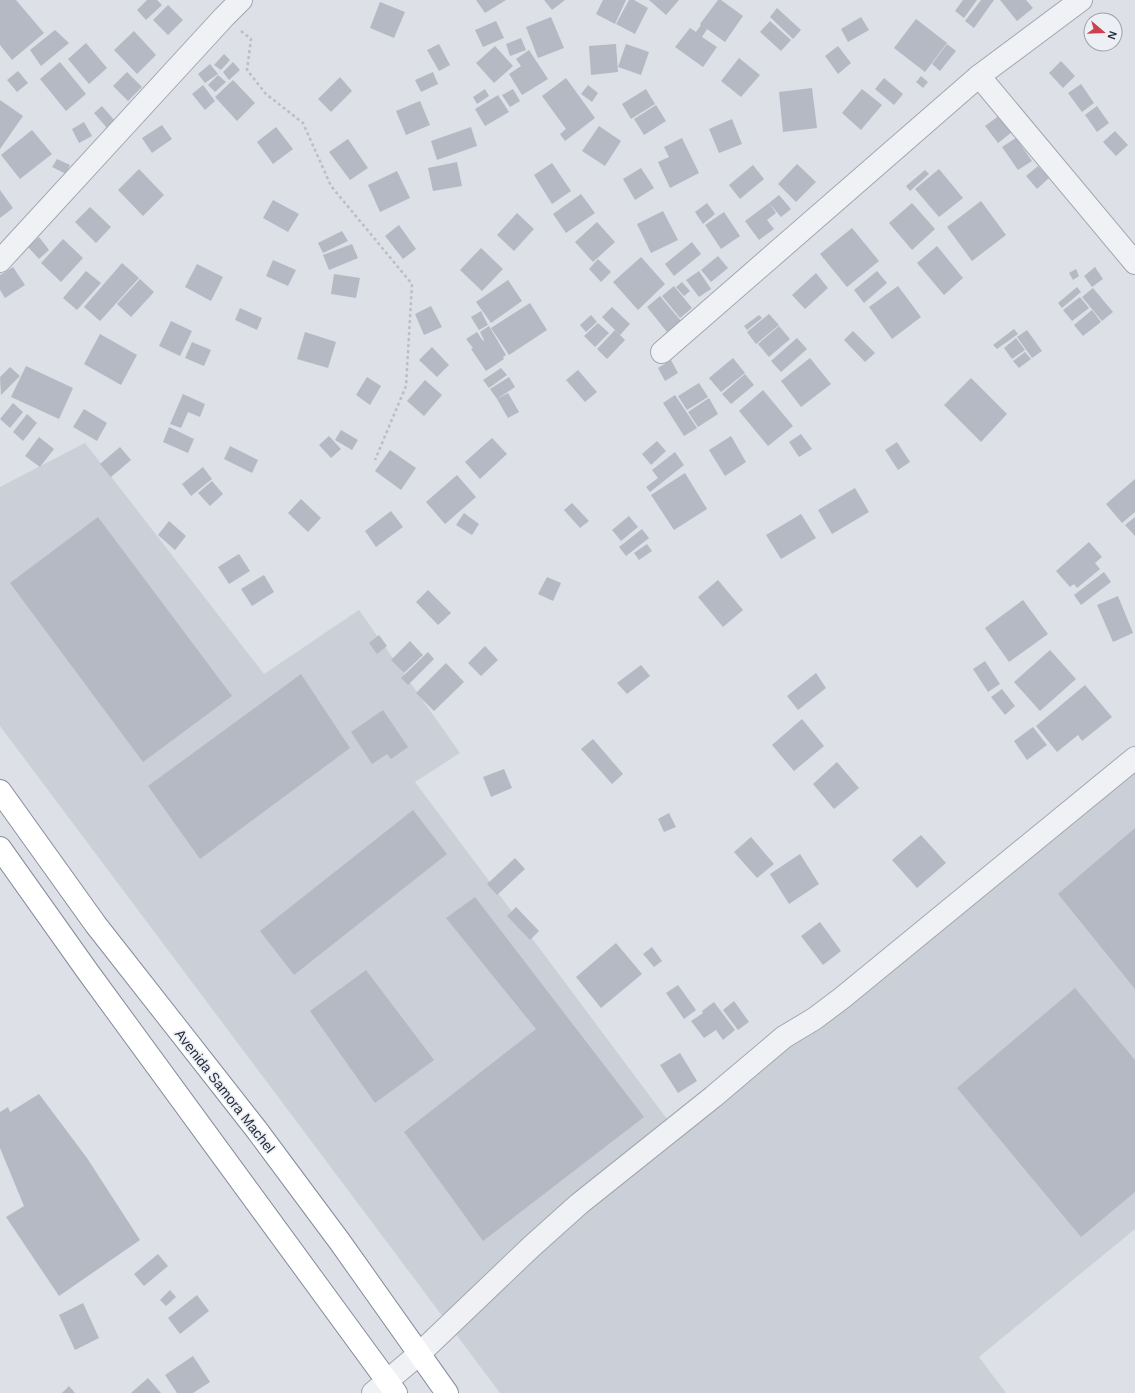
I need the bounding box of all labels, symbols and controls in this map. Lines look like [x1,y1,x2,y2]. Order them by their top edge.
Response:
north arrow [1083,12,1123,52]
text: N [1105,30,1119,41]
street label: Avenida Samora Machel [172,1026,278,1156]

